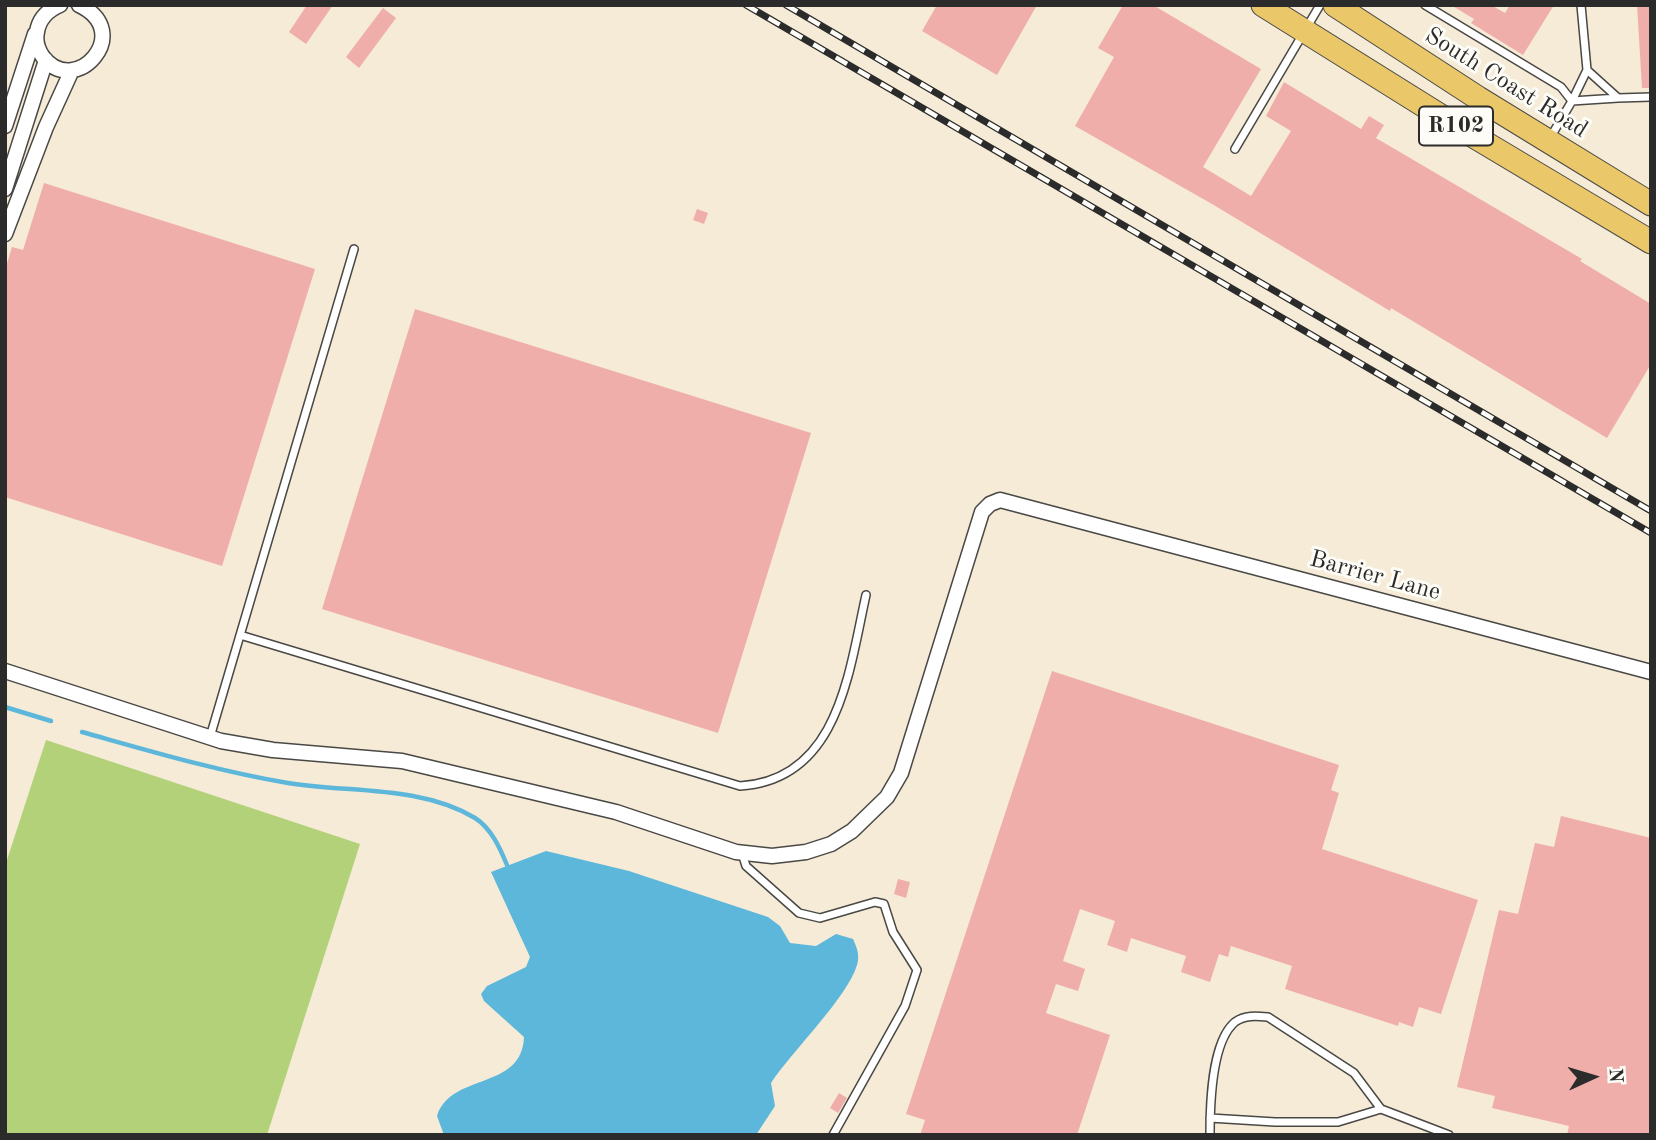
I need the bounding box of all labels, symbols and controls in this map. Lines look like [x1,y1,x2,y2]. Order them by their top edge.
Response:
street label: South Coast Road [1419,21,1593,145]
road number: R102 [1419,106,1493,146]
street label: Barrier Lane [1307,545,1443,607]
north arrow [1558,1042,1628,1112]
text: N [1604,1068,1624,1083]

